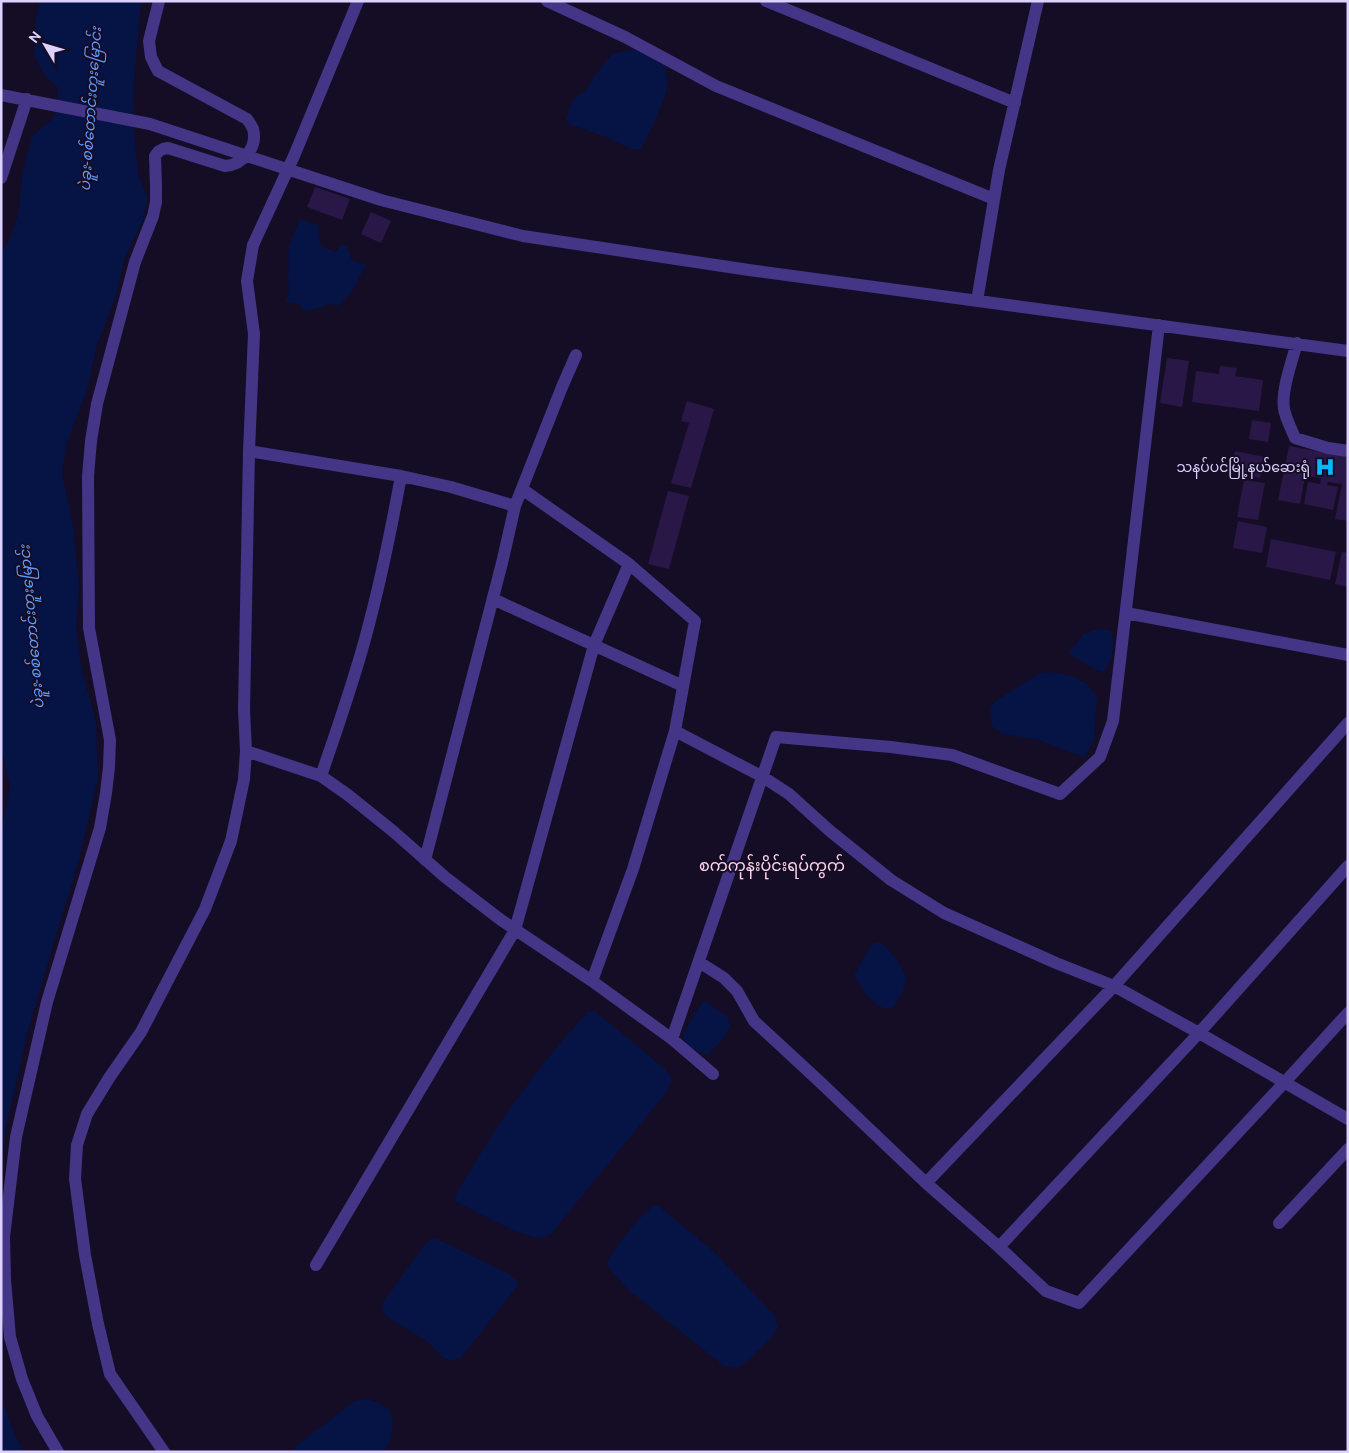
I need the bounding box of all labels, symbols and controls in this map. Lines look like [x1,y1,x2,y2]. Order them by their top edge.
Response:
north arrow [20,20,70,70]
water label: ပဲခူး-စစ်တောင်းတူးမြောင်း [74,25,108,192]
text: N [25,28,44,46]
hospital icon: သနပ်ပင်မြို့နယ်ဆေးရုံ [1314,456,1336,478]
place label: သနပ်ပင်မြို့နယ်ဆေးရုံ [1176,457,1310,479]
water label: ပဲခူး-စစ်တောင်းတူးမြောင်း [13,543,51,710]
district label: စက်ကုန်းပိုင်းရပ်ကွက် [699,854,845,880]

